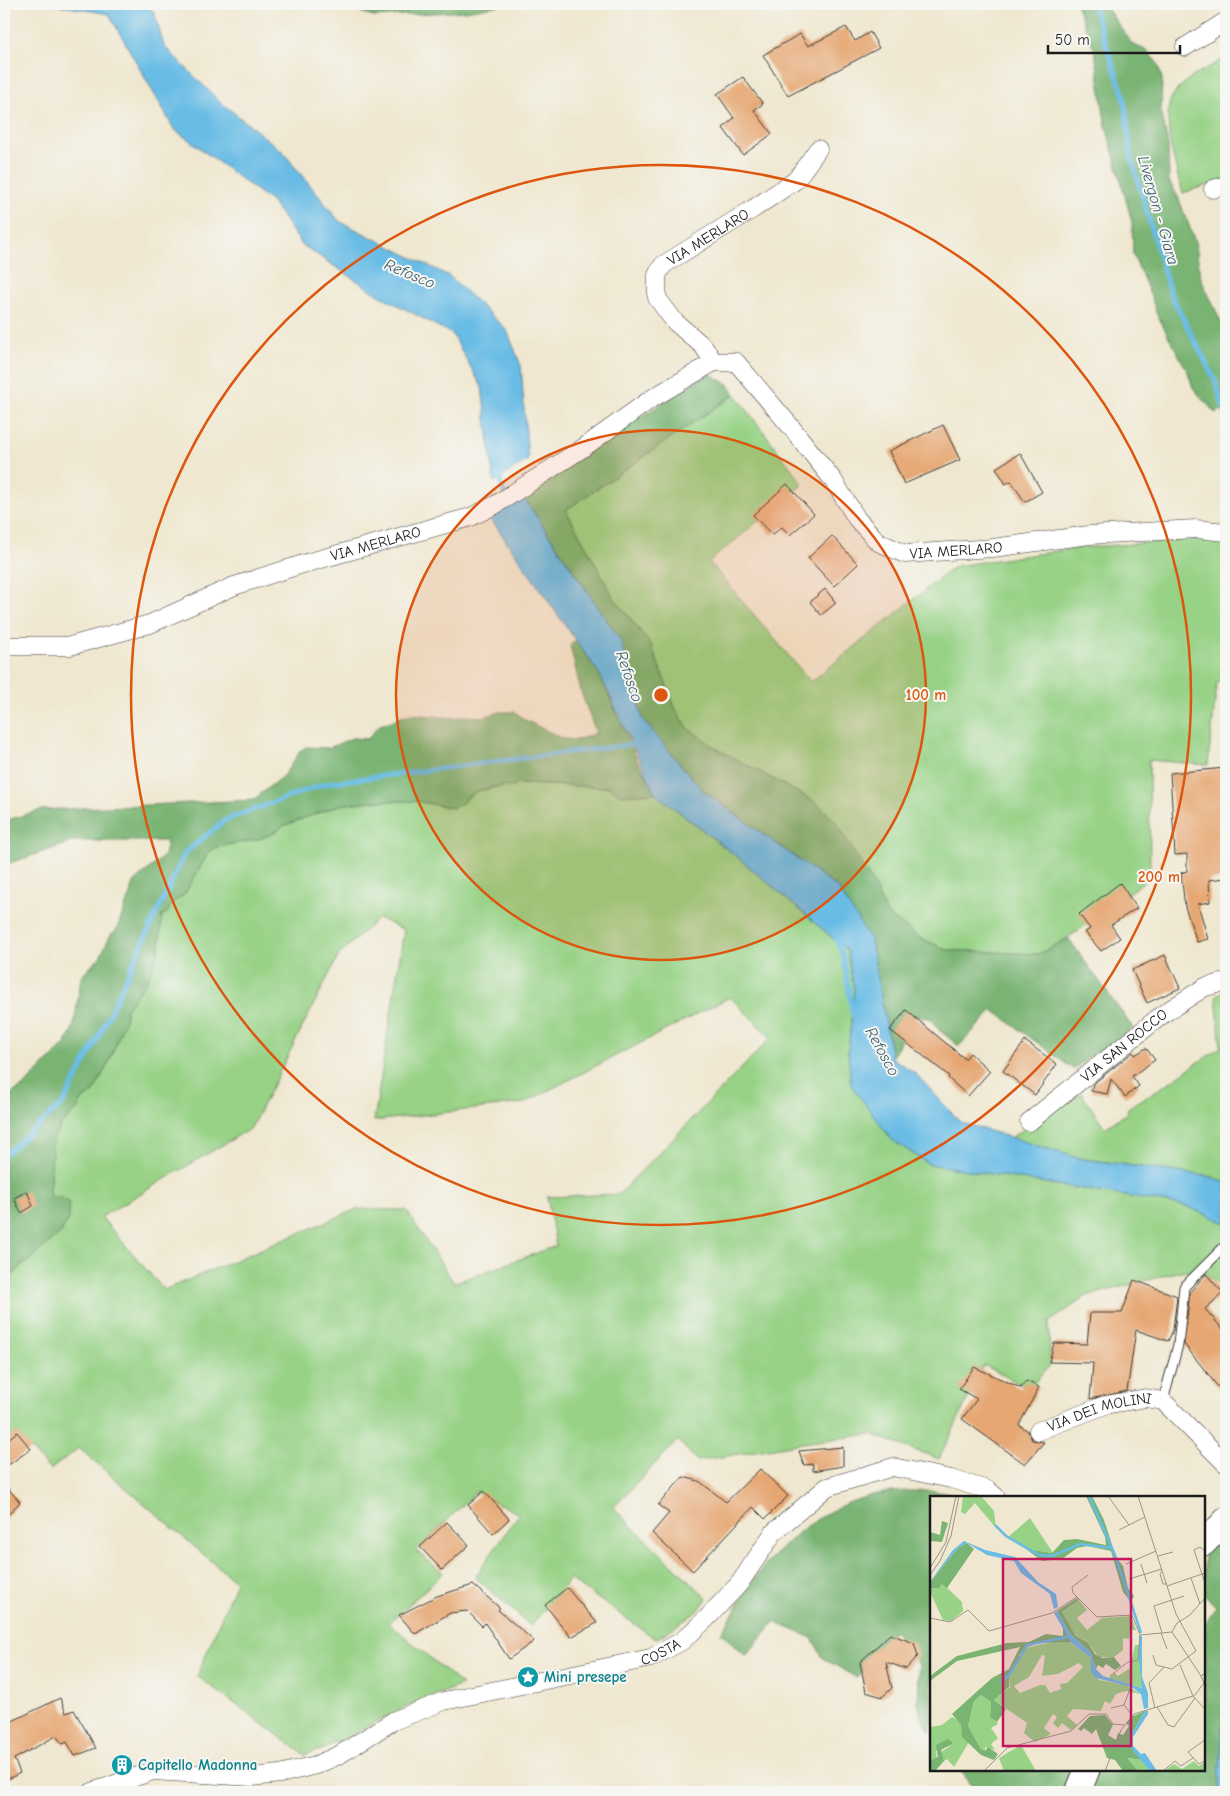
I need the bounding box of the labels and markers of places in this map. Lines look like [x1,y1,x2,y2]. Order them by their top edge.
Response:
centre of rings [652,686,670,704]
place icon: Mini presepe [516,1665,540,1689]
place label: Mini presepe [544,1668,627,1686]
building icon: Capitello Madonna [110,1753,134,1777]
place label: Capitello Madonna [138,1756,257,1774]

